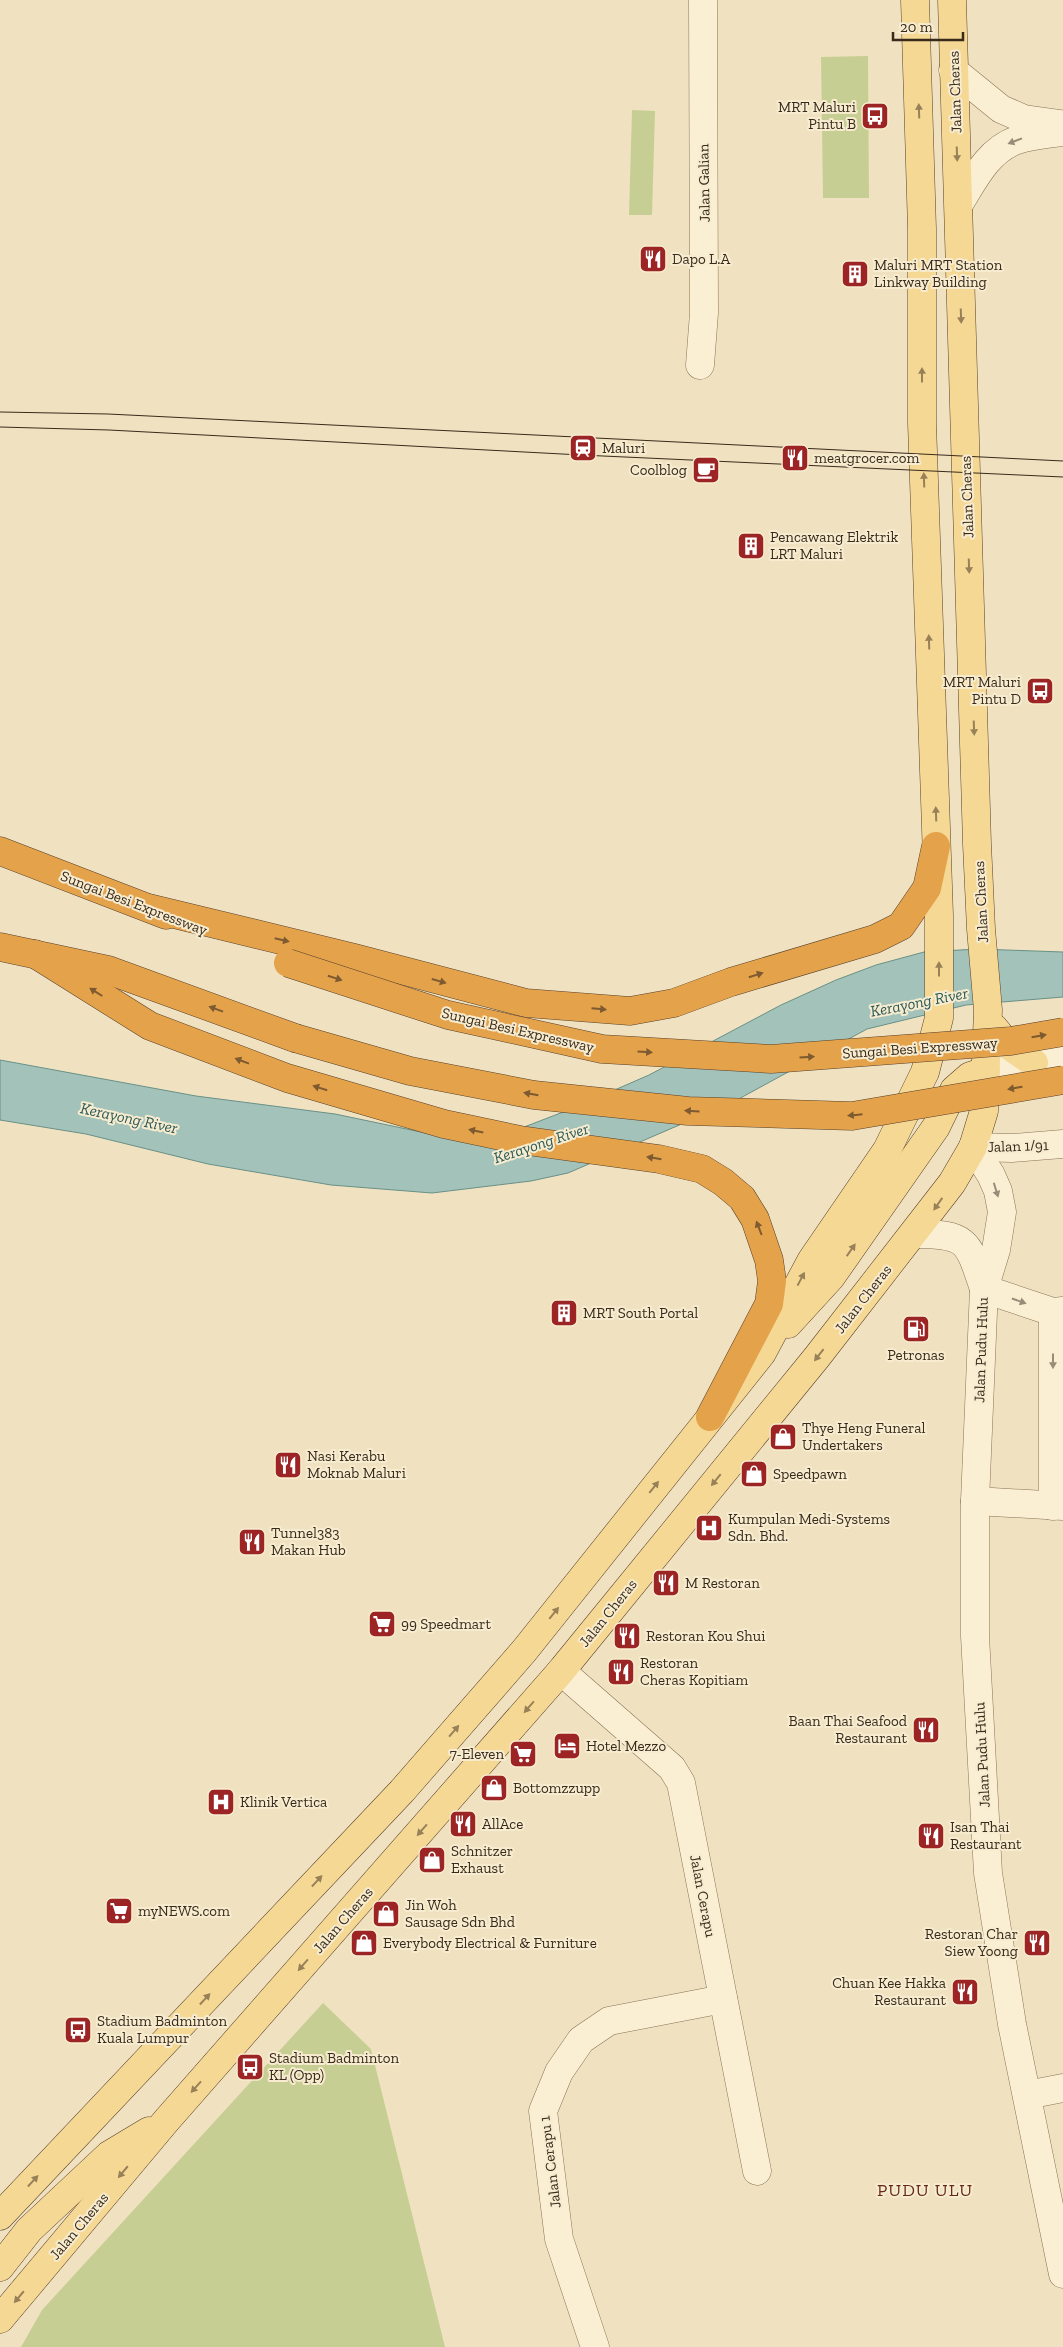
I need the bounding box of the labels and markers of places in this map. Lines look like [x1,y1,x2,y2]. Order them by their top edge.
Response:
place label: MRT Maluri Pintu B [778,98,856,133]
bus stop icon: MRT Maluri Pintu B [860,101,890,131]
restaurant icon: Dapo L.A [638,244,668,274]
place label: Dapo L.A [672,250,730,268]
place label: Maluri MRT Station Linkway Building [874,256,1003,291]
building icon: Maluri MRT Station Linkway Building [840,259,870,289]
station icon: Maluri [568,433,598,463]
place label: Maluri [602,439,645,457]
restaurant icon: meatgrocer.com [780,443,810,473]
place label: meatgrocer.com [814,449,919,467]
cafe icon: Coolblog [691,455,721,485]
place label: Coolblog [630,461,687,479]
place label: Pencawang Elektrik LRT Maluri [770,528,898,563]
building icon: Pencawang Elektrik LRT Maluri [736,531,766,561]
place label: MRT Maluri Pintu D [943,673,1021,708]
bus stop icon: MRT Maluri Pintu D [1025,676,1055,706]
building icon: MRT South Portal [549,1298,579,1328]
place label: MRT South Portal [583,1304,698,1322]
fuel station icon: Petronas [901,1314,931,1344]
place label: Petronas [887,1346,945,1364]
place label: Thye Heng Funeral Undertakers [802,1419,926,1454]
shop icon: Thye Heng Funeral Undertakers [768,1422,798,1452]
place label: Nasi Kerabu Moknab Maluri [307,1447,406,1482]
restaurant icon: Nasi Kerabu Moknab Maluri [273,1450,303,1480]
shop icon: Speedpawn [739,1459,769,1489]
place label: Speedpawn [773,1465,847,1483]
place label: Kumpulan Medi-Systems Sdn. Bhd. [728,1510,890,1545]
hospital icon: Kumpulan Medi-Systems Sdn. Bhd. [694,1513,724,1543]
place label: Tunnel383 Makan Hub [271,1524,346,1559]
restaurant icon: Tunnel383 Makan Hub [237,1527,267,1557]
restaurant icon: M Restoran [651,1568,681,1598]
place label: M Restoran [685,1574,760,1592]
supermarket icon: 99 Speedmart [367,1609,397,1639]
place label: 99 Speedmart [401,1615,491,1633]
restaurant icon: Restoran Kou Shui [612,1621,642,1651]
place label: Restoran Kou Shui [646,1627,765,1645]
place label: Restoran Cheras Kopitiam [640,1654,748,1689]
restaurant icon: Restoran Cheras Kopitiam [606,1657,636,1687]
place label: Baan Thai Seafood Restaurant [789,1712,908,1747]
restaurant icon: Baan Thai Seafood Restaurant [911,1715,941,1745]
hotel icon: Hotel Mezzo [552,1731,582,1761]
place label: Hotel Mezzo [586,1737,667,1755]
supermarket icon: 7-Eleven [508,1739,538,1769]
place label: 7-Eleven [450,1745,504,1763]
shop icon: Bottomzzupp [479,1773,509,1803]
place label: Bottomzzupp [513,1779,600,1797]
hospital icon: Klinik Vertica [206,1787,236,1817]
place label: Klinik Vertica [240,1793,327,1811]
restaurant icon: AllAce [448,1809,478,1839]
place label: AllAce [482,1815,523,1833]
place label: Isan Thai Restaurant [950,1818,1022,1853]
restaurant icon: Isan Thai Restaurant [916,1821,946,1851]
place label: Schnitzer Exhaust [451,1842,513,1877]
shop icon: Schnitzer Exhaust [417,1845,447,1875]
supermarket icon: myNEWS.com [104,1896,134,1926]
place label: Jin Woh Sausage Sdn Bhd [405,1896,516,1931]
shop icon: Jin Woh Sausage Sdn Bhd [371,1899,401,1929]
place label: myNEWS.com [138,1902,230,1920]
place label: Restoran Char Siew Yoong [925,1925,1018,1960]
shop icon: Everybody Electrical & Furniture [349,1928,379,1958]
restaurant icon: Restoran Char Siew Yoong [1022,1928,1052,1958]
place label: Everybody Electrical & Furniture [383,1934,597,1952]
place label: Chuan Kee Hakka Restaurant [832,1974,946,2009]
restaurant icon: Chuan Kee Hakka Restaurant [950,1977,980,2007]
place label: Stadium Badminton Kuala Lumpur [97,2012,228,2047]
bus stop icon: Stadium Badminton Kuala Lumpur [63,2015,93,2045]
place label: Stadium Badminton KL (Opp) [269,2049,400,2084]
bus stop icon: Stadium Badminton KL (Opp) [235,2052,265,2082]

